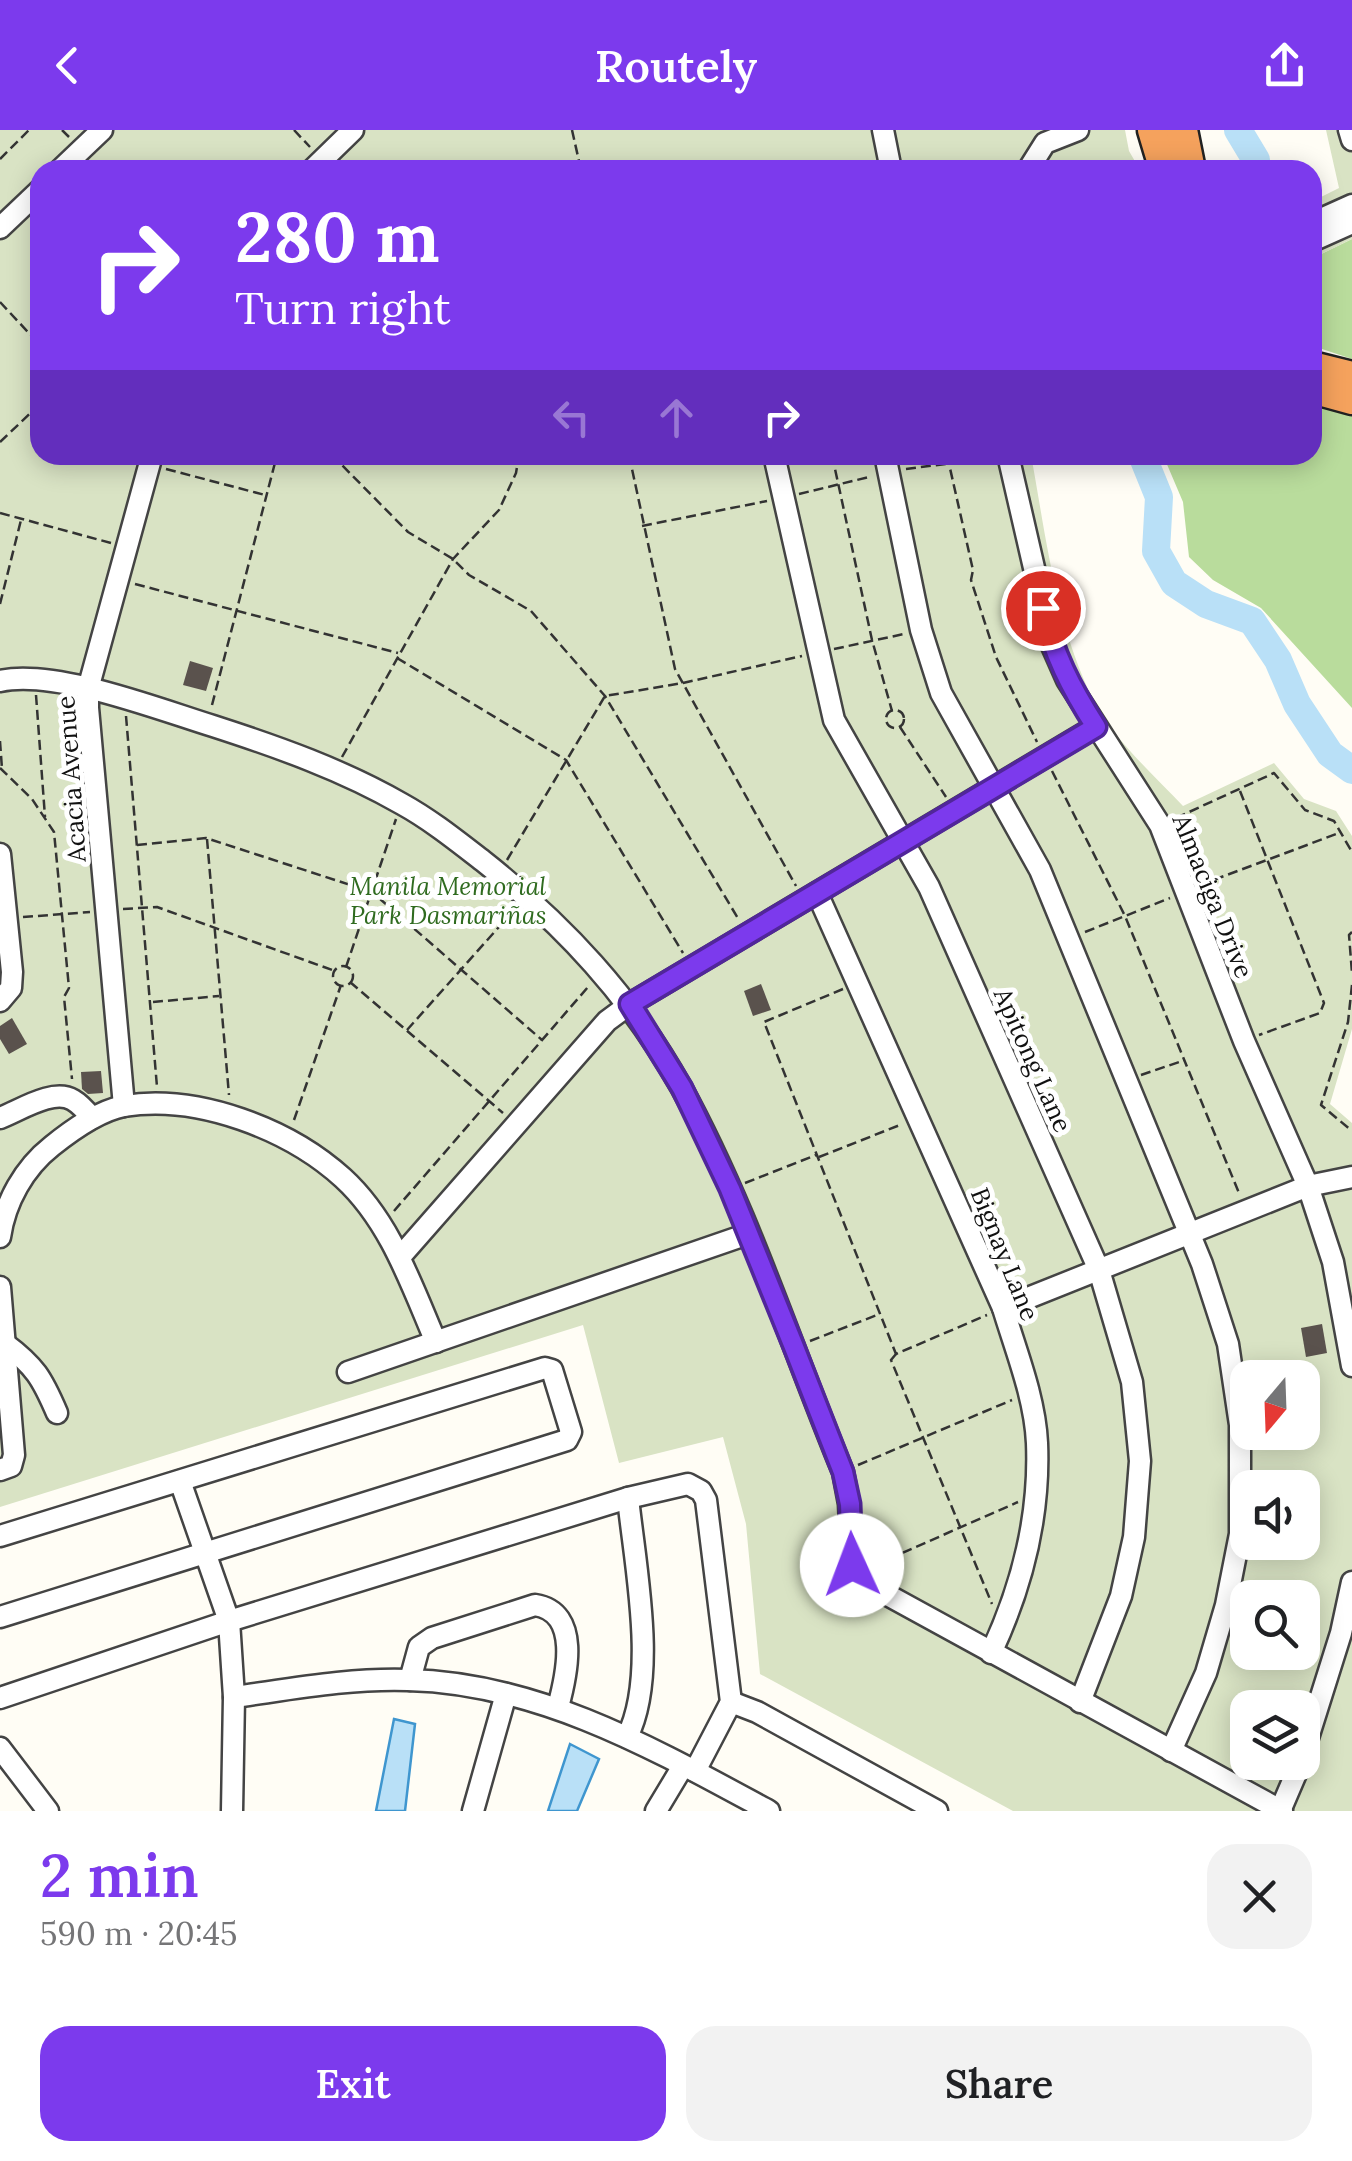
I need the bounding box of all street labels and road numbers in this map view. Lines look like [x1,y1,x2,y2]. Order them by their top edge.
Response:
street label: Acacia Avenue [49,695,93,864]
street label: Almaciga Drive [1165,808,1260,983]
street label: Apitong Lane [987,982,1079,1137]
street label: Bignay Lane [964,1183,1046,1325]

